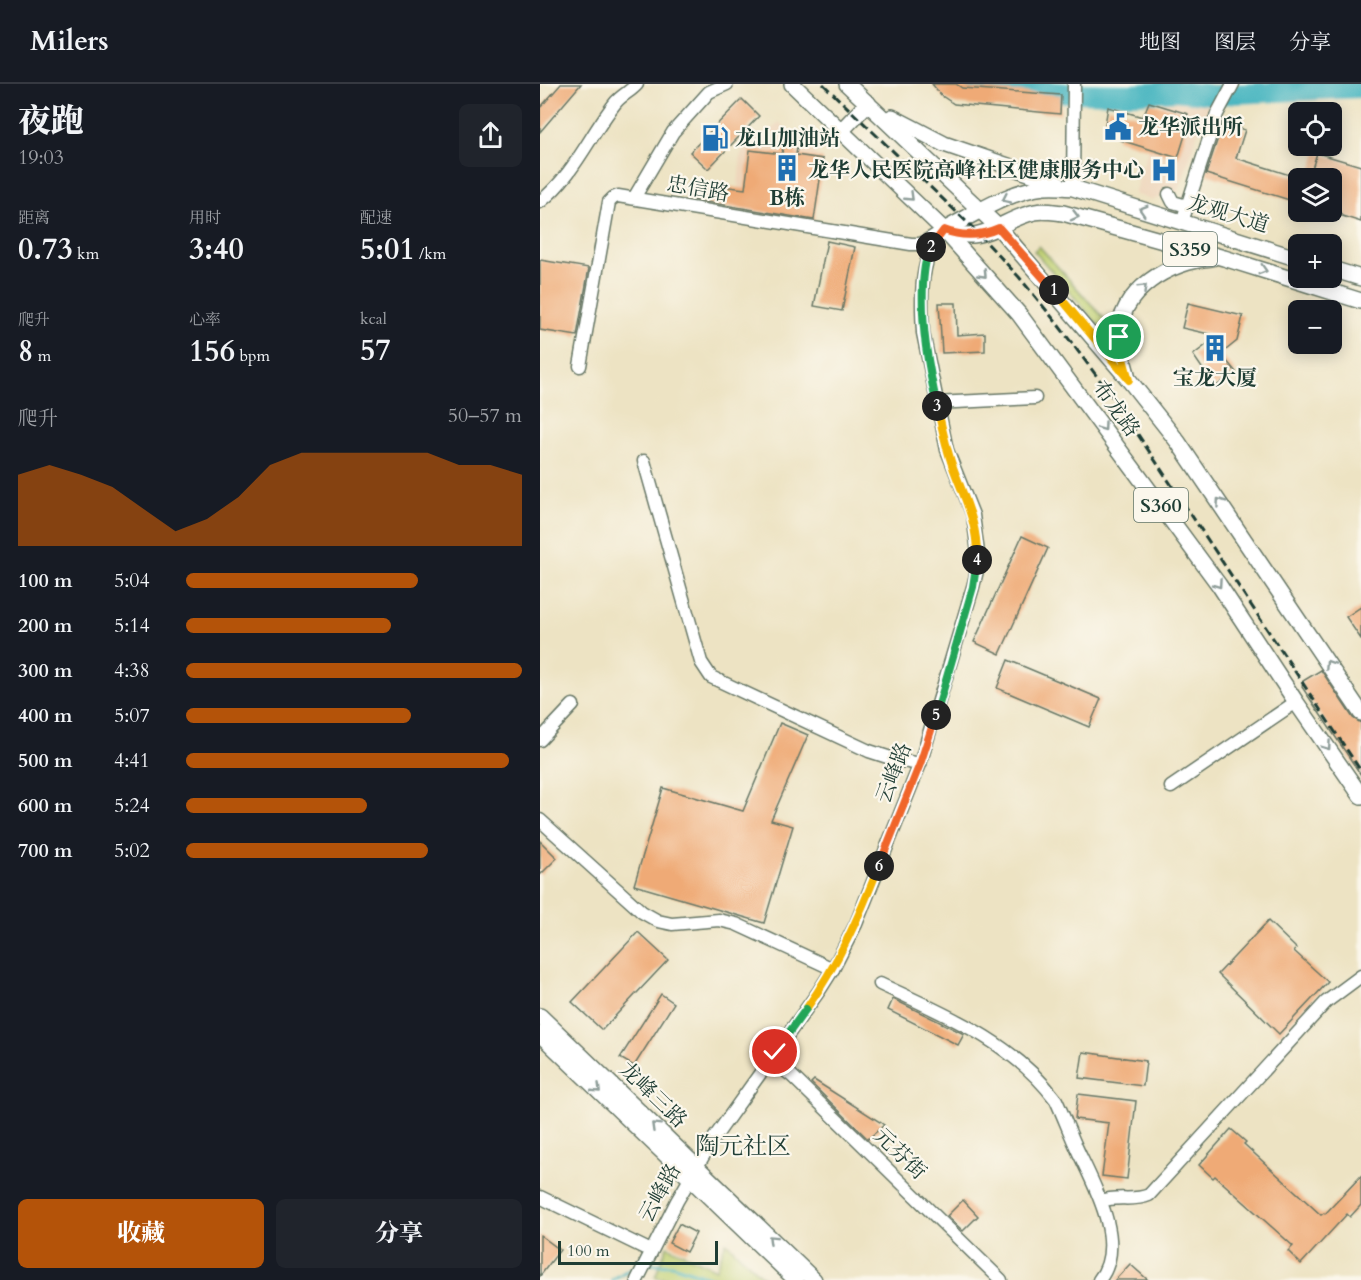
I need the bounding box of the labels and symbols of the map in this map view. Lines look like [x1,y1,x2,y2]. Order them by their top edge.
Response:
public building icon: 龙华派出所 [1103,112,1133,142]
place label: 龙华派出所 [1138,113,1243,142]
fuel station icon: 龙山加油站 [700,123,730,153]
place label: 龙山加油站 [735,124,840,153]
building icon: B栋 [772,153,802,183]
hospital icon: 龙华人民医院高峰社区健康服务中心 [1149,155,1179,185]
place label: 龙华人民医院高峰社区健康服务中心 [808,156,1144,185]
street label: 忠信路 [664,169,732,209]
place label: B栋 [769,184,805,213]
street label: 龙观大道 [1184,188,1272,240]
one-way arrow [904,190,914,201]
one-way arrow [1001,192,1012,204]
one-way arrow [1138,205,1149,217]
one-way arrow [1070,208,1080,221]
pin: 2 [916,232,946,262]
road number: S359 [1163,232,1217,266]
one-way arrow [1257,263,1268,275]
one-way arrow [975,266,986,277]
pin: 1 [1039,275,1069,305]
one-way arrow [1136,284,1147,295]
pin [1093,311,1144,362]
building icon: 宝龙大厦 [1200,333,1230,363]
place label: 宝龙大厦 [1173,364,1257,393]
street label: 布龙路 [1086,375,1146,443]
pin: 3 [922,391,952,421]
one-way arrow [1096,420,1107,431]
road number: S360 [1134,488,1188,522]
one-way arrow [1216,498,1227,509]
pin: 4 [962,545,992,575]
one-way arrow [1211,578,1222,589]
one-way arrow [1324,660,1336,670]
pin: 5 [921,700,951,730]
street label: 云峰路 [869,738,919,808]
one-way arrow [1320,740,1331,751]
pin: 6 [864,851,894,881]
pin [749,1026,800,1077]
street label: 龙峰三路 [613,1055,693,1135]
one-way arrow [591,1082,601,1093]
street label: 元芬街 [867,1122,933,1186]
one-way arrow [651,1123,662,1134]
district label: 陶元社区 [695,1130,791,1163]
street label: 云峰路 [632,1158,688,1228]
one-way arrow [769,1236,780,1247]
scale bar [558,1238,718,1266]

